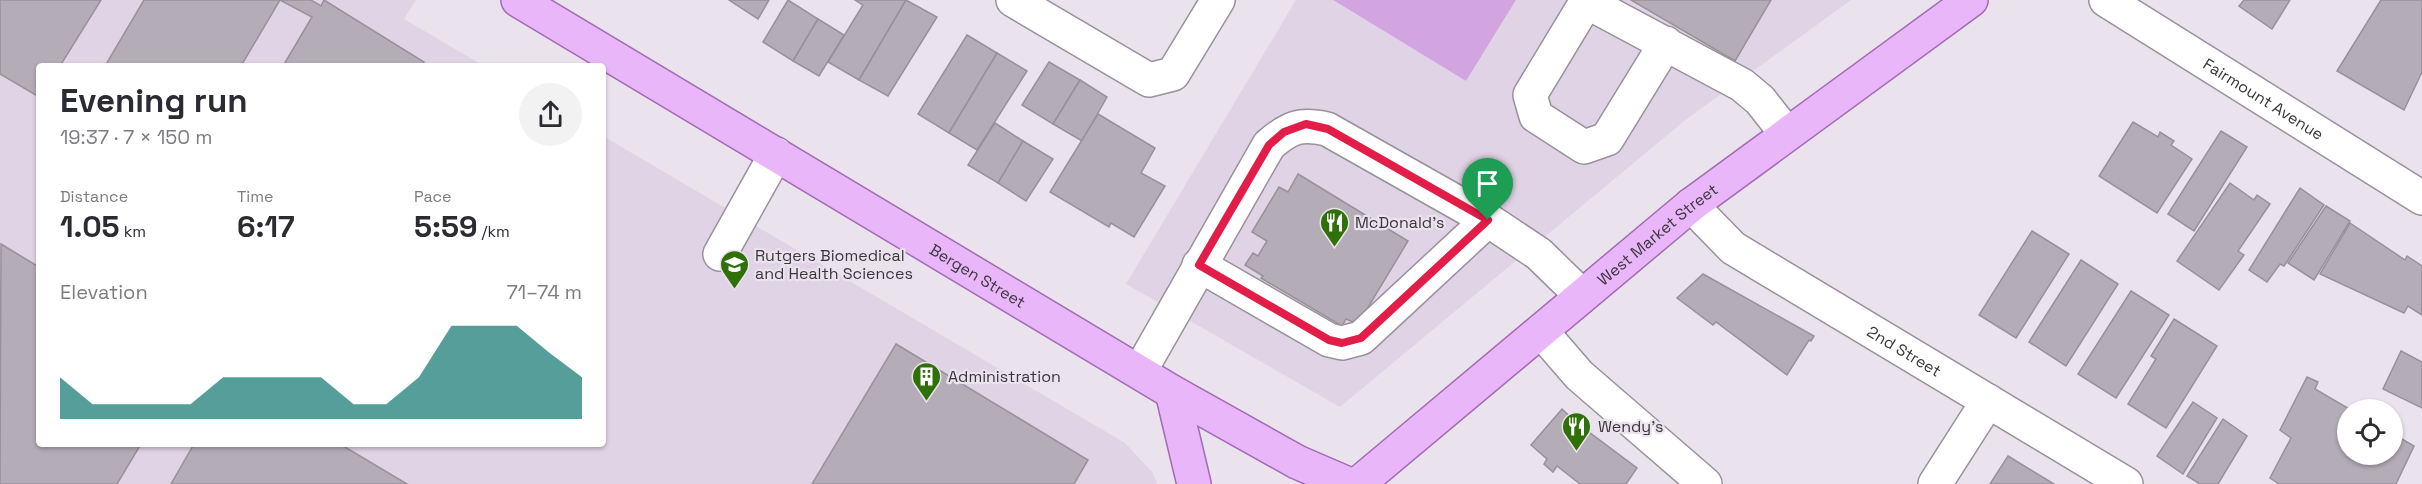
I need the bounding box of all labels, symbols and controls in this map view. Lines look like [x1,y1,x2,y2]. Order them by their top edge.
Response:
street label: Fairmount Avenue [2199,53,2328,145]
text: Evening run [60,80,248,122]
button: share [519,83,582,146]
text: 19:37 · 7 × 150 m [60,124,213,150]
pin [1462,158,1513,220]
icon: arrive [1471,167,1504,200]
street label: West Market Street [1593,179,1722,290]
text: Distance [60,186,128,207]
text: Time [237,186,273,207]
text: Pace [414,186,451,207]
restaurant icon: McDonald's [1318,206,1350,248]
text: 1.05 [60,207,120,246]
text: 6:17 [237,207,295,246]
text: 5:59 [414,207,477,246]
place label: McDonald's [1355,212,1445,233]
text: km [120,221,146,242]
text: /km [477,221,510,242]
street label: Bergen Street [926,239,1029,313]
place label: Rutgers Biomedical and Health Sciences [755,245,913,284]
school or university icon: Rutgers Biomedical and Health Sciences [718,248,750,290]
text: Elevation [60,279,148,305]
text: 71–74 m [507,279,582,305]
street label: 2nd Street [1863,321,1945,382]
building icon: Administration [911,360,943,402]
place label: Administration [948,366,1061,387]
map controls [2337,399,2403,465]
button: locate [2337,399,2403,465]
restaurant icon: Wendy's [1561,410,1593,452]
place label: Wendy's [1598,416,1664,437]

